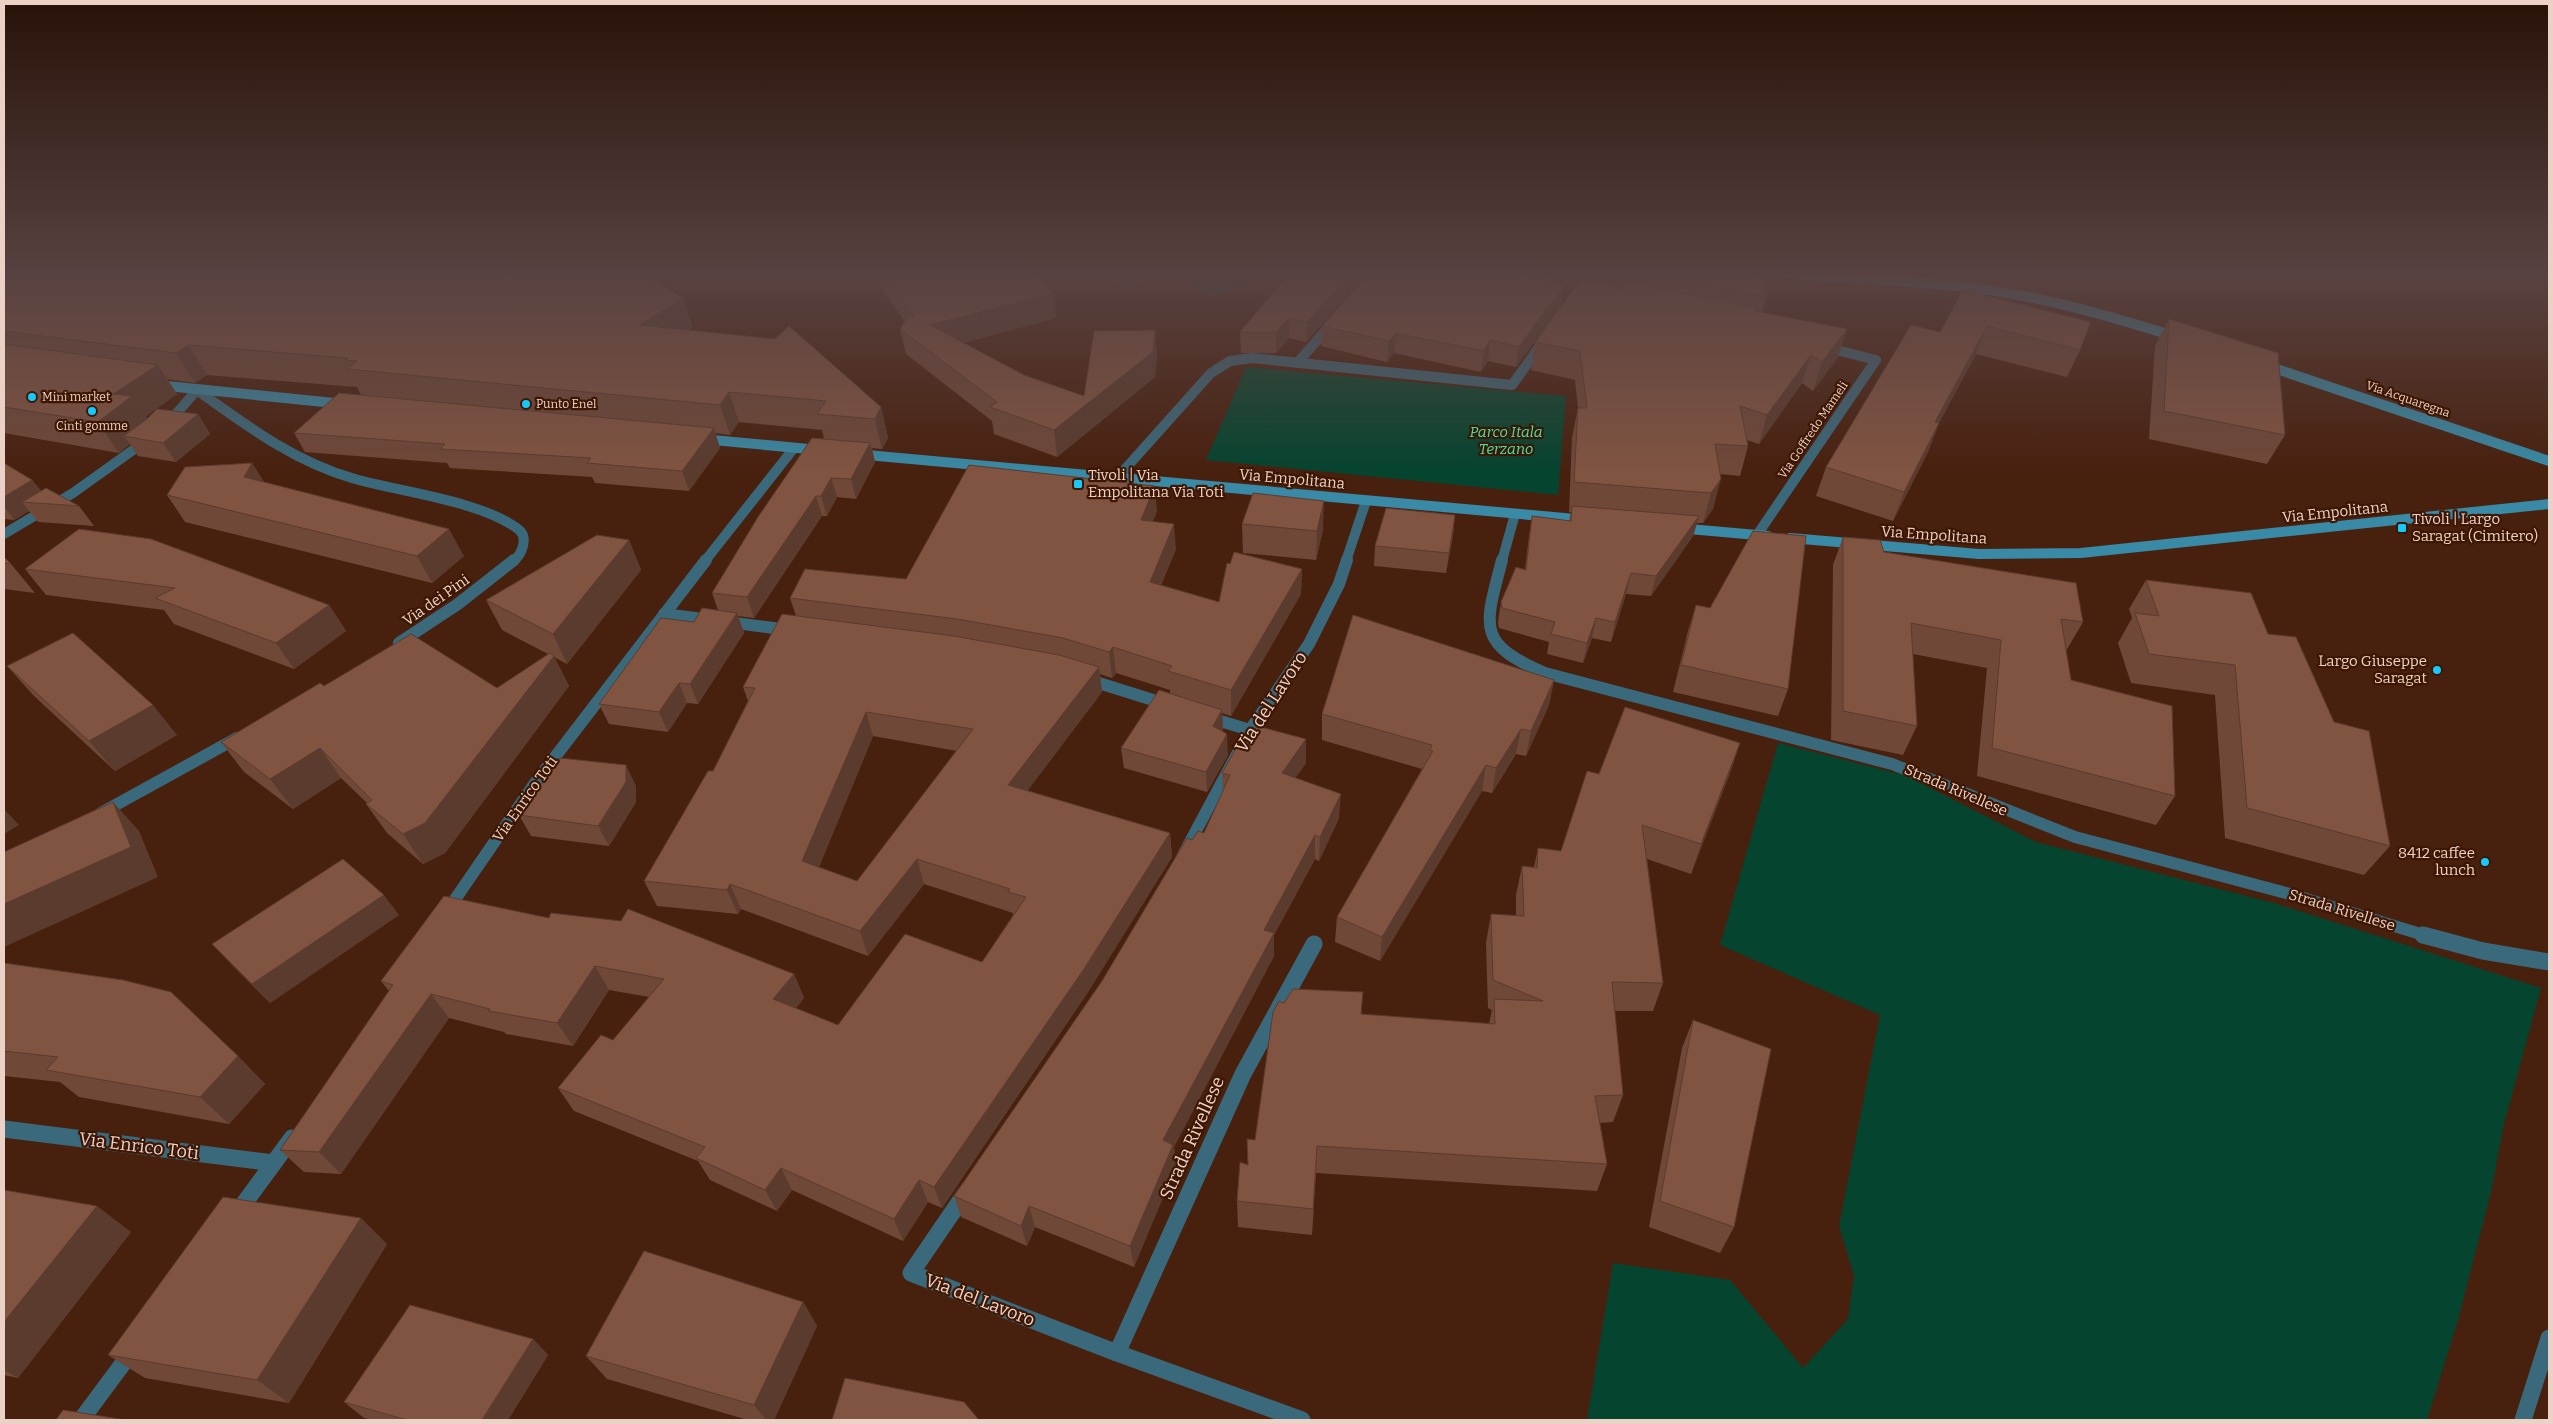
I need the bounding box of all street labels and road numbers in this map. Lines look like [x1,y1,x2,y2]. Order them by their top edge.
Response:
street label: Via Goffredo Mameli [1775,378,1851,481]
street label: Via Acquaregna [2364,378,2452,420]
street label: Via Empolitana [1238,465,1346,493]
street label: Via Empolitana [2281,497,2389,527]
street label: Via Empolitana [1880,522,1988,548]
street label: Via dei Pini [399,570,473,629]
street label: Via del Lavoro [1230,647,1312,757]
street label: Via Enrico Toti [489,752,561,845]
street label: Strada Rivellese [1902,760,2010,820]
street label: Strada Rivellese [2287,885,2397,935]
street label: Strada Rivellese [1155,1073,1229,1203]
street label: Via Enrico Toti [78,1128,200,1164]
street label: Via del Lavoro [922,1269,1038,1331]

